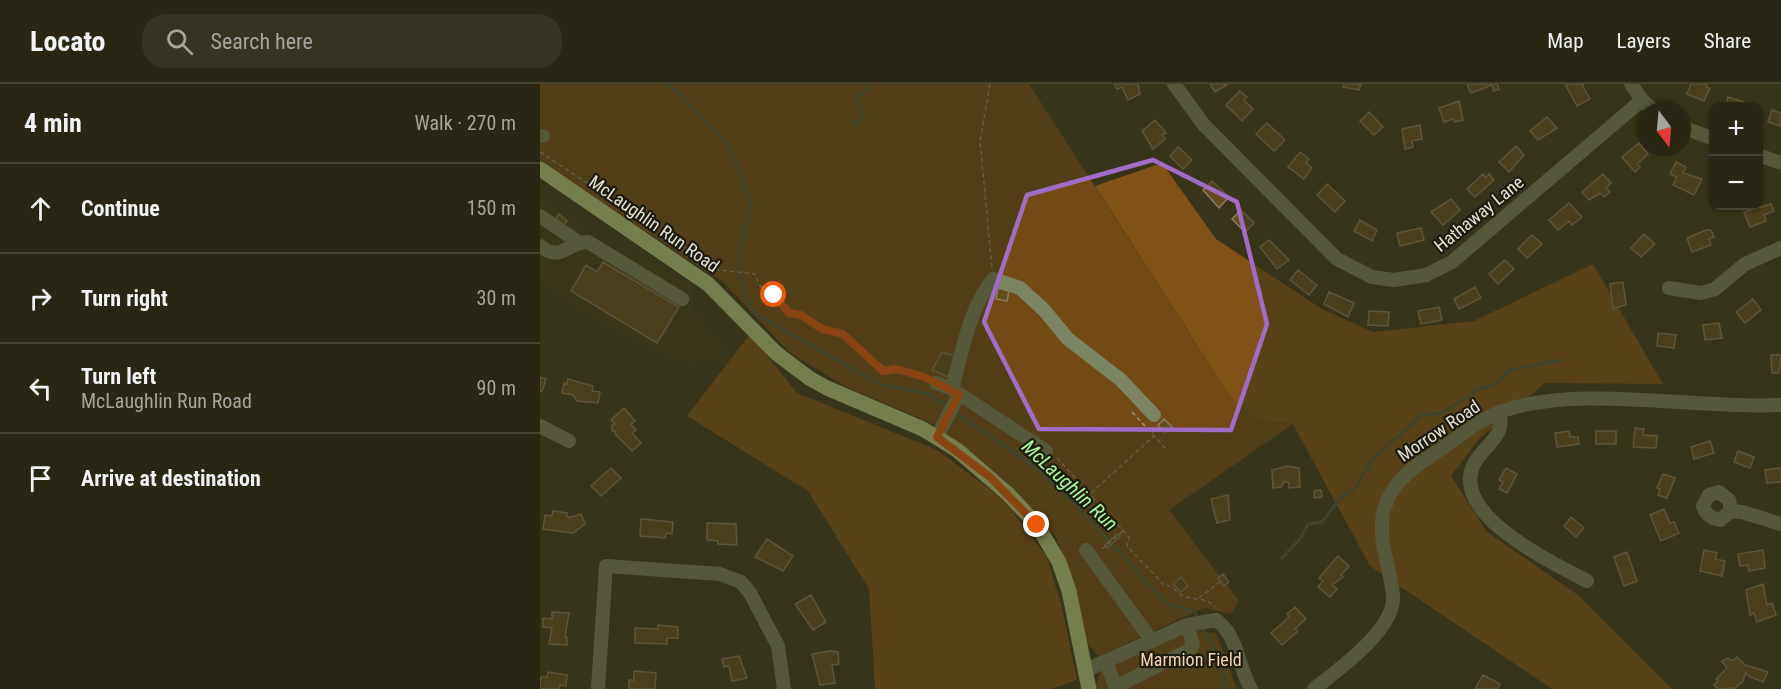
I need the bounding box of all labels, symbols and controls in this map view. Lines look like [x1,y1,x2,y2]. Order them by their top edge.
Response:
search box [142,14,562,68]
text: Locato [30,25,106,58]
icon: search [163,25,196,58]
text: Search here [211,29,313,54]
text: Map [1547,29,1584,53]
text: Layers [1617,29,1671,53]
text: Share [1704,29,1751,53]
north arrow [1637,102,1691,156]
map controls [1709,102,1763,210]
button: + [1709,102,1763,156]
text: 4 min [24,108,82,138]
text: Walk · 270 m [415,111,516,135]
button: − [1709,156,1763,210]
street label: McLaughlin Run Road [585,171,723,276]
street label: Hathaway Lane [1430,171,1527,256]
icon: ahead [24,192,57,225]
text: Continue [81,196,160,221]
text: 150 m [467,196,516,220]
route start [760,281,786,307]
icon: right [24,282,57,315]
text: Turn right [81,286,168,311]
text: 30 m [477,286,516,310]
text: Turn left [81,364,156,389]
icon: left [24,372,57,405]
text: 90 m [477,376,516,400]
text: McLaughlin Run Road [81,389,252,413]
street label: Morrow Road [1394,395,1484,466]
water label: McLaughlin Run [1017,434,1123,536]
icon: arrive [24,462,57,495]
text: Arrive at destination [81,466,261,491]
route end [1023,511,1049,537]
park label: Marmion Field [1140,649,1242,670]

